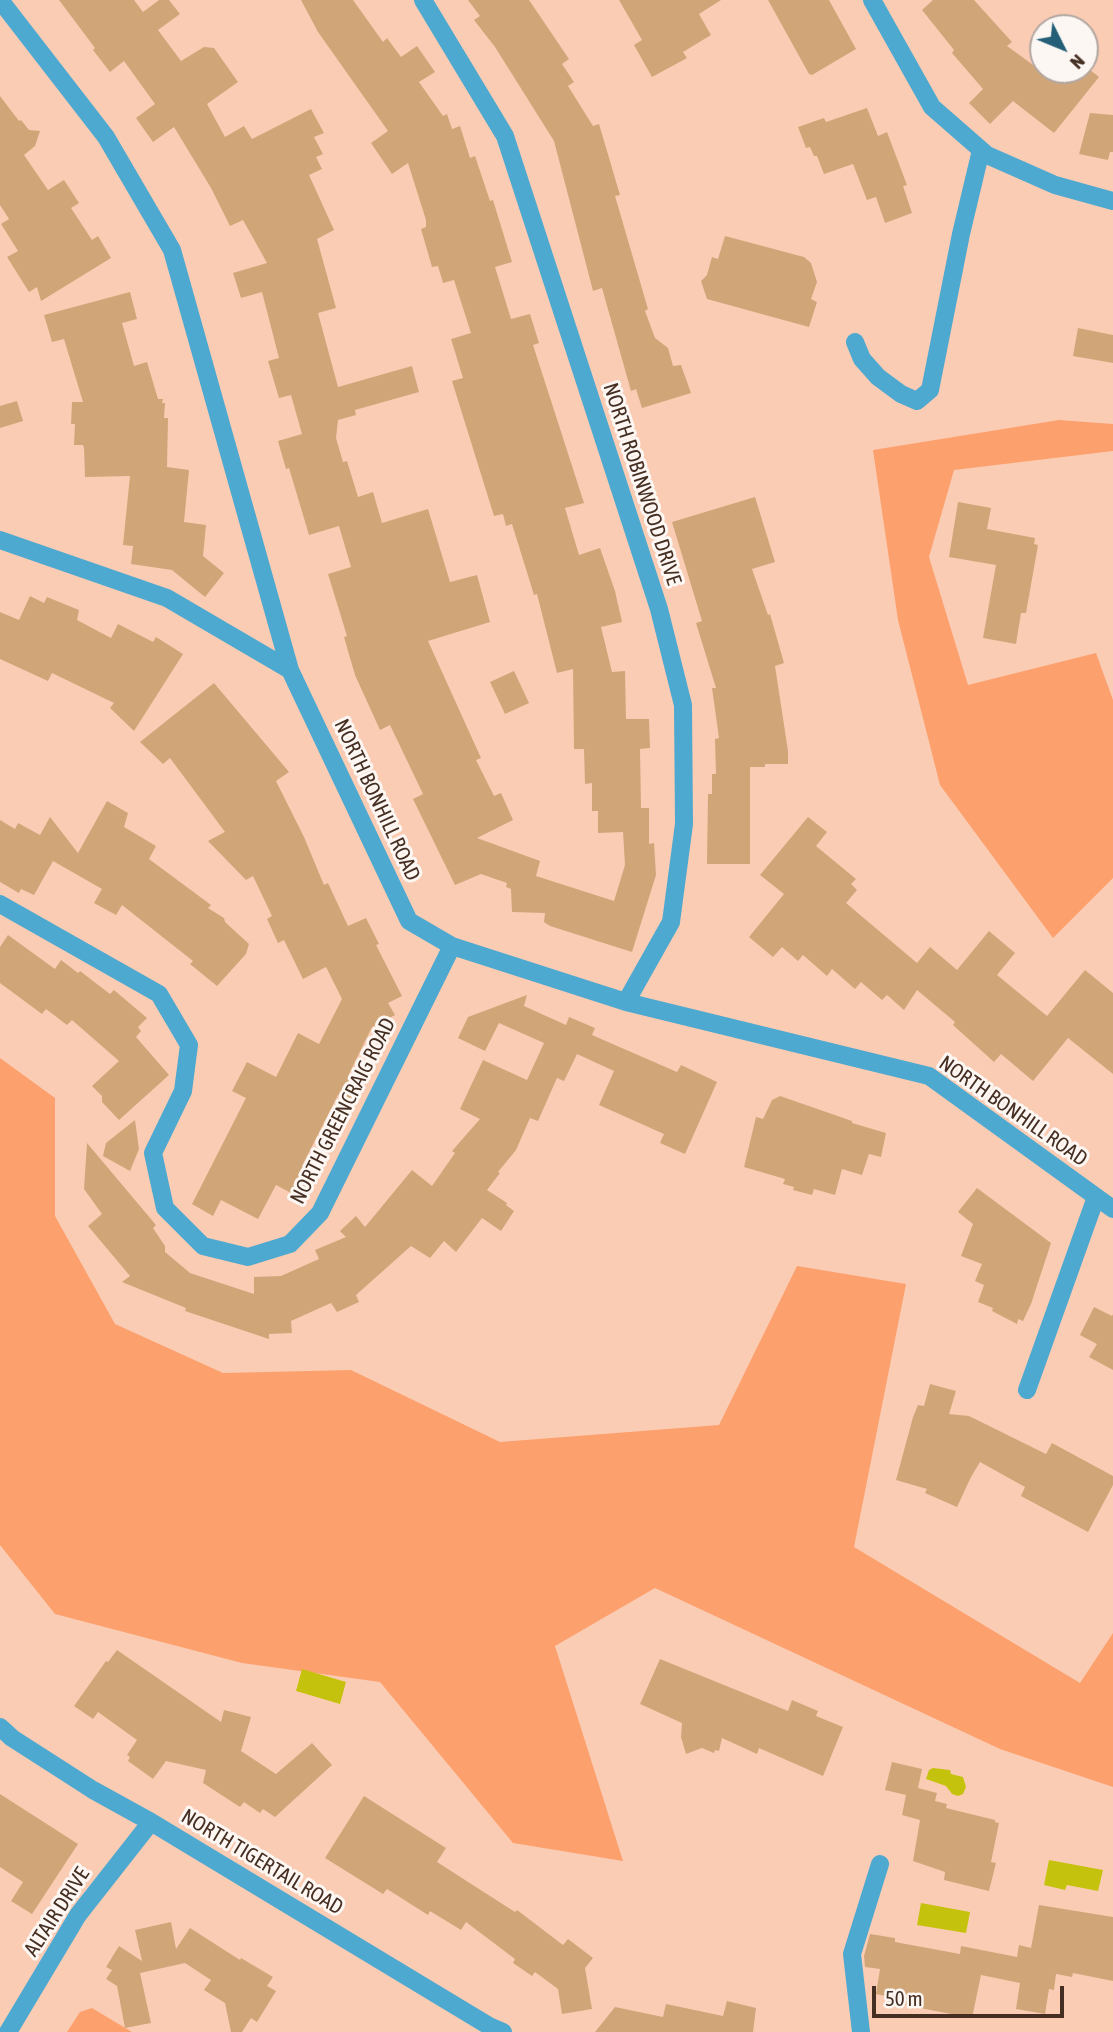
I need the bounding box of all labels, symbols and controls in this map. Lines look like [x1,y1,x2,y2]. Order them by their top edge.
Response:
north arrow [1029,14,1099,84]
text: N [1066,50,1090,74]
street label: NORTH ROBINWOOD DRIVE [597,380,687,588]
street label: NORTH BONHILL ROAD [329,715,425,885]
street label: NORTH GREENCRAIG ROAD [285,1014,401,1208]
street label: NORTH BONHILL ROAD [934,1050,1092,1172]
street label: NORTH TIGERTAIL ROAD [177,1804,347,1920]
street label: ALTAIR DRIVE [19,1863,95,1961]
scale bar [875,1972,1068,2016]
text: 50 m [885,1986,923,2010]

